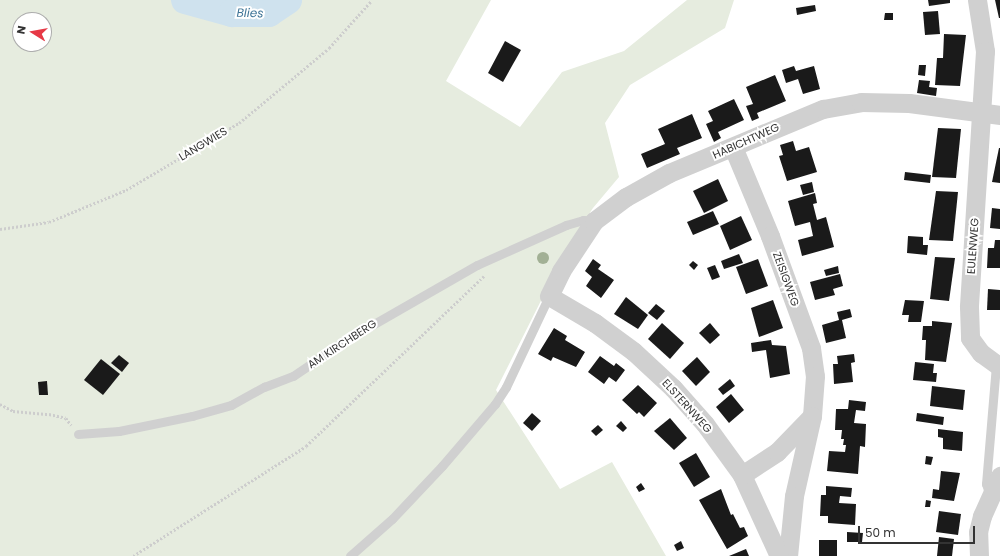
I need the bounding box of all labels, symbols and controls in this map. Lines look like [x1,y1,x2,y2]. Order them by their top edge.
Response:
water label: Blies [236,6,264,20]
north arrow [12,12,52,52]
text: N [13,24,30,35]
street label: HABICHTWEG [711,120,781,162]
street label: LANGWIES [176,124,230,164]
street label: EULENWEG [964,218,982,274]
street label: ZEISIGWEG [770,250,802,308]
street label: AM KIRCHBERG [305,317,379,371]
street label: ELSTERNWEG [659,376,715,436]
scale bar [860,518,977,544]
text: 50 m [865,524,896,541]

